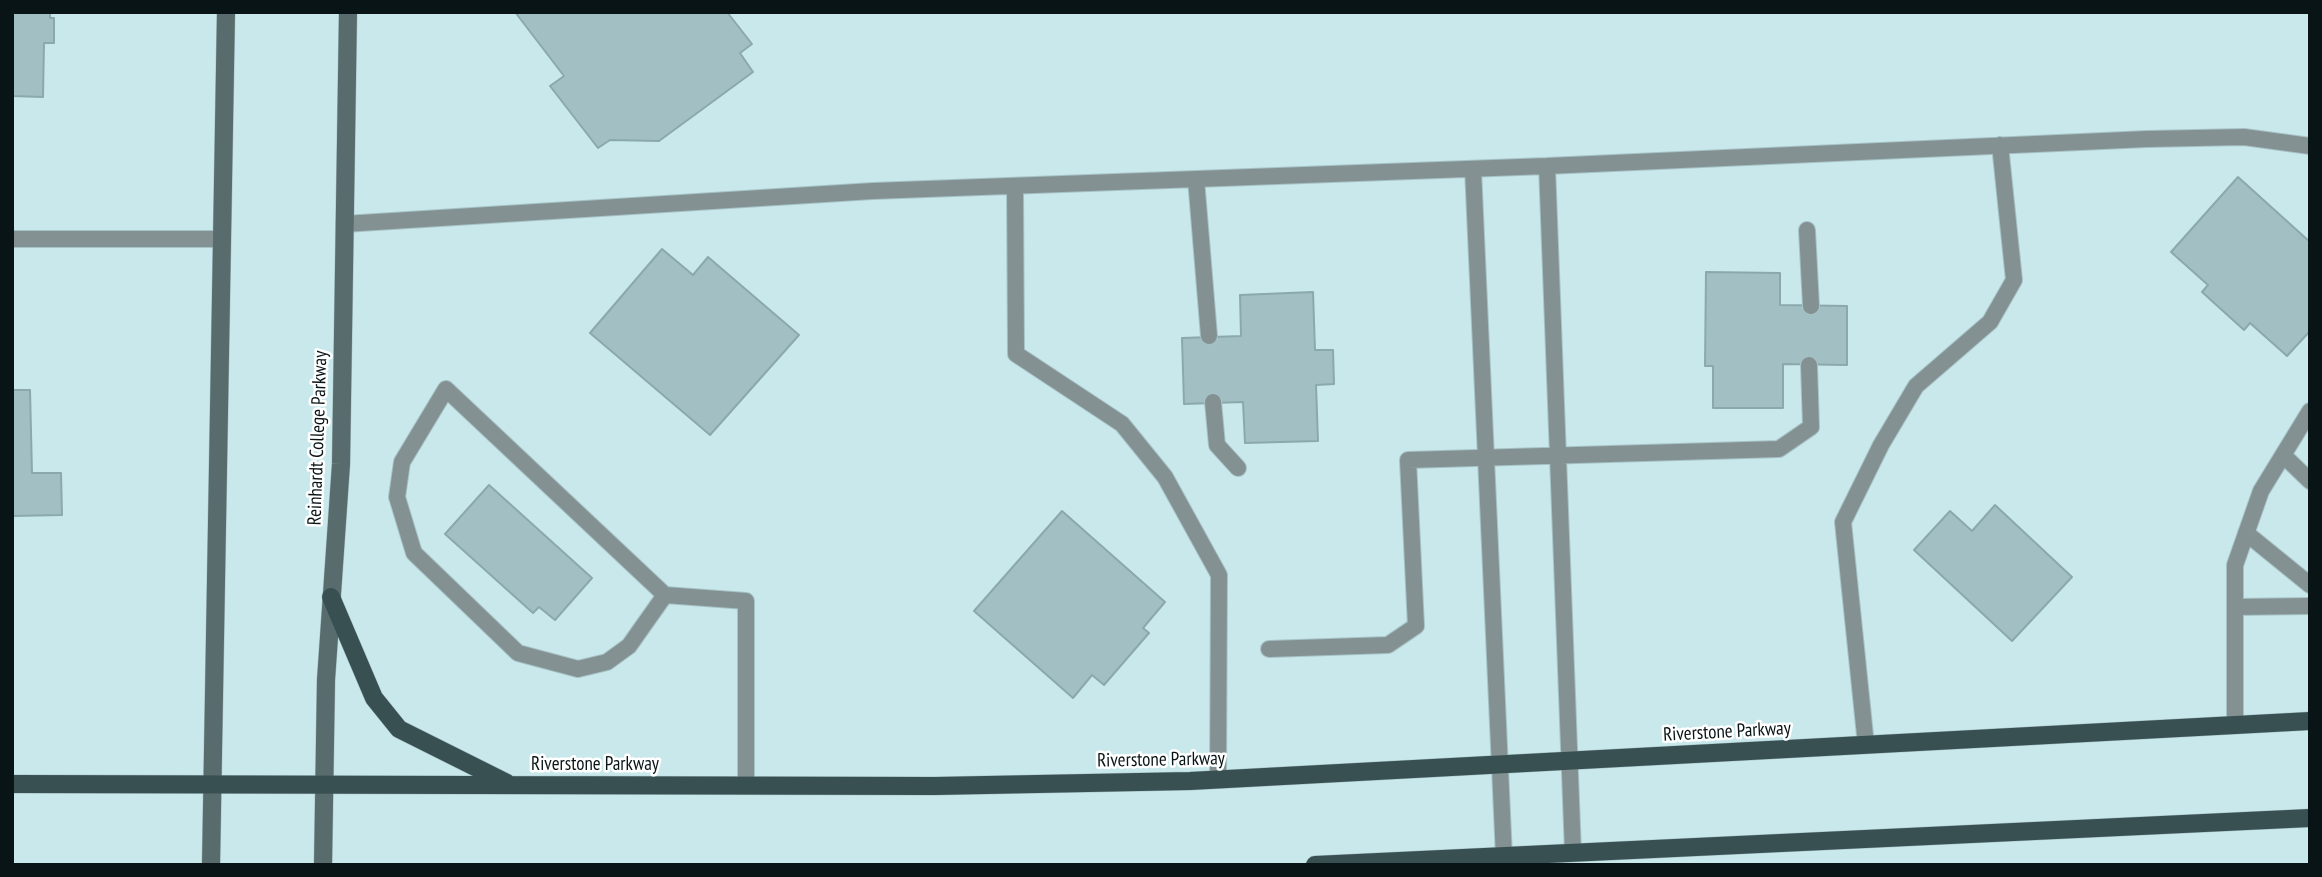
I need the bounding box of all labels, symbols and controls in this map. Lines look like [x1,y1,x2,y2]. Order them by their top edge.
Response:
street label: Reinhardt College Parkway [304,350,332,526]
street label: Riverstone Parkway [1663,717,1791,747]
street label: Riverstone Parkway [1097,747,1225,773]
street label: Riverstone Parkway [531,754,659,776]

